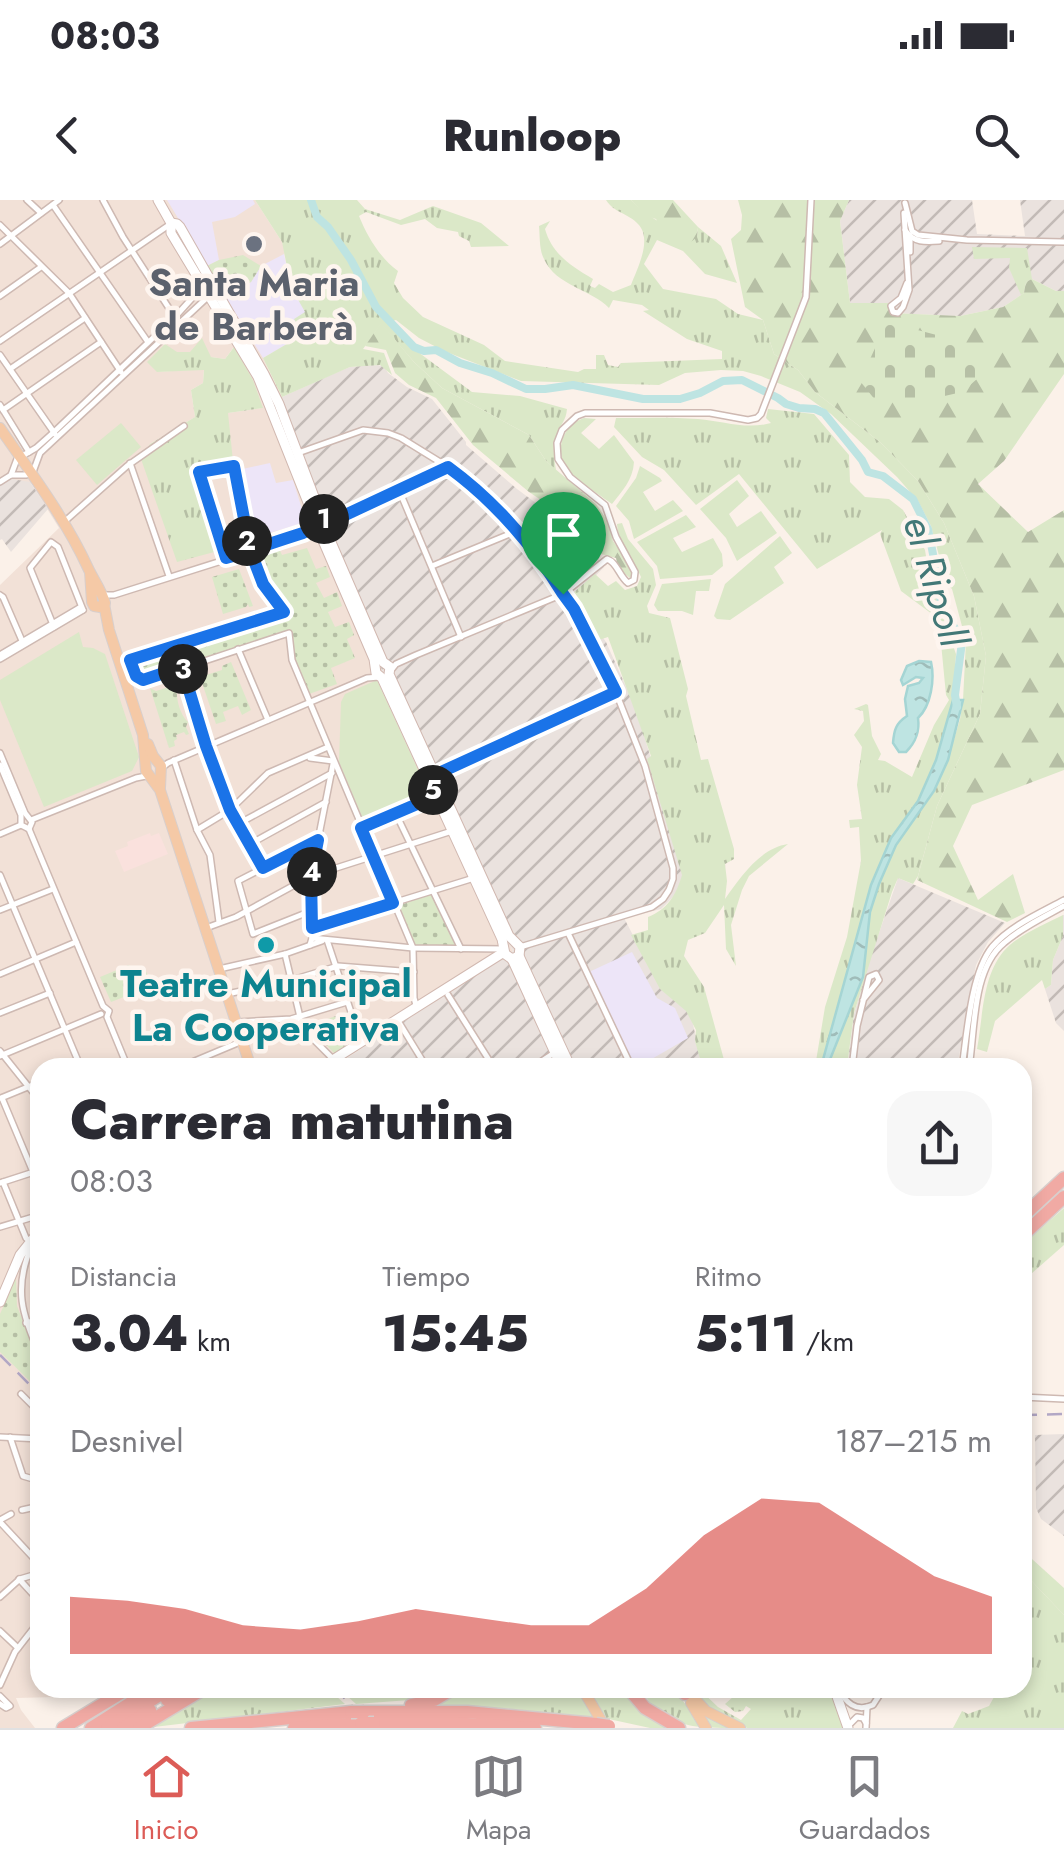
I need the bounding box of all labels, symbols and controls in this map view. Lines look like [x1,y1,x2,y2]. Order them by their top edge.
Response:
text: 08:03 [50,8,160,63]
text: Runloop [443,103,621,168]
icon: back [40,108,95,163]
icon: search [969,108,1024,163]
marker: Santa Maria de Barberà [243,233,265,255]
place label: Santa Maria de Barberà [149,255,359,354]
pin [521,492,606,595]
pin: 1 [299,494,349,544]
text: 1 [317,498,331,539]
icon: arrive [536,507,591,562]
water label: el Ripoll [889,508,984,656]
pin: 2 [222,516,272,566]
text: 2 [238,520,256,561]
pin: 3 [158,644,208,694]
text: 3 [174,648,192,689]
pin: 5 [408,765,458,815]
text: 5 [424,769,442,810]
pin: 4 [287,847,337,897]
text: 4 [302,851,322,892]
marker: Teatre Municipal La Cooperativa [255,934,277,956]
place label: Teatre Municipal La Cooperativa [120,956,412,1055]
text: Carrera matutina [70,1080,514,1160]
button: share [887,1091,992,1196]
text: 08:03 [70,1158,153,1204]
text: Distancia [70,1256,177,1297]
text: Tiempo [382,1256,470,1297]
text: Ritmo [695,1256,761,1297]
text: 3.04 [70,1297,189,1370]
text: 15:45 [382,1297,529,1370]
text: 5:11 [695,1297,797,1370]
text: km [189,1321,231,1362]
text: /km [797,1321,854,1362]
text: Desnivel [70,1418,184,1464]
text: 187–215 m [835,1418,992,1464]
tab: Inicio [134,1749,198,1850]
tab: Mapa [466,1749,531,1850]
tab: Guardados [799,1749,930,1850]

